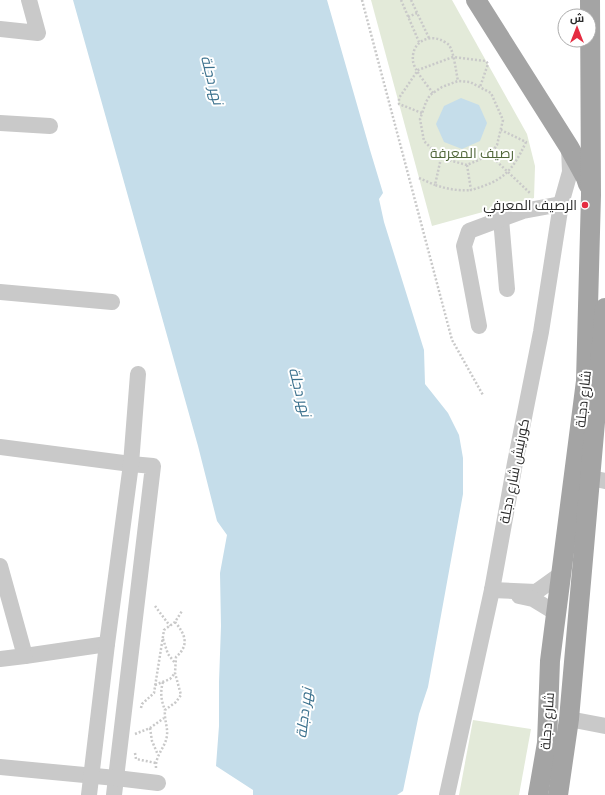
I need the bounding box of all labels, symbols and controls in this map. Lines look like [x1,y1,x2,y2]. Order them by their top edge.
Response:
north arrow [557,8,597,48]
text: ش [570,12,584,25]
water label: نهر دجلة [197,53,228,109]
park label: رصيف المعرفة [430,145,514,162]
place label: الرصيف المعرفي [483,197,577,217]
marker: الرصيف المعرفي [580,200,590,210]
water label: نهر دجلة [285,365,316,421]
street label: شارع دجلة [572,370,595,428]
street label: كورنيش شارع دجلة [496,417,533,525]
water label: نهر دجلة [292,685,316,739]
street label: شارع دجلة [537,692,558,750]

